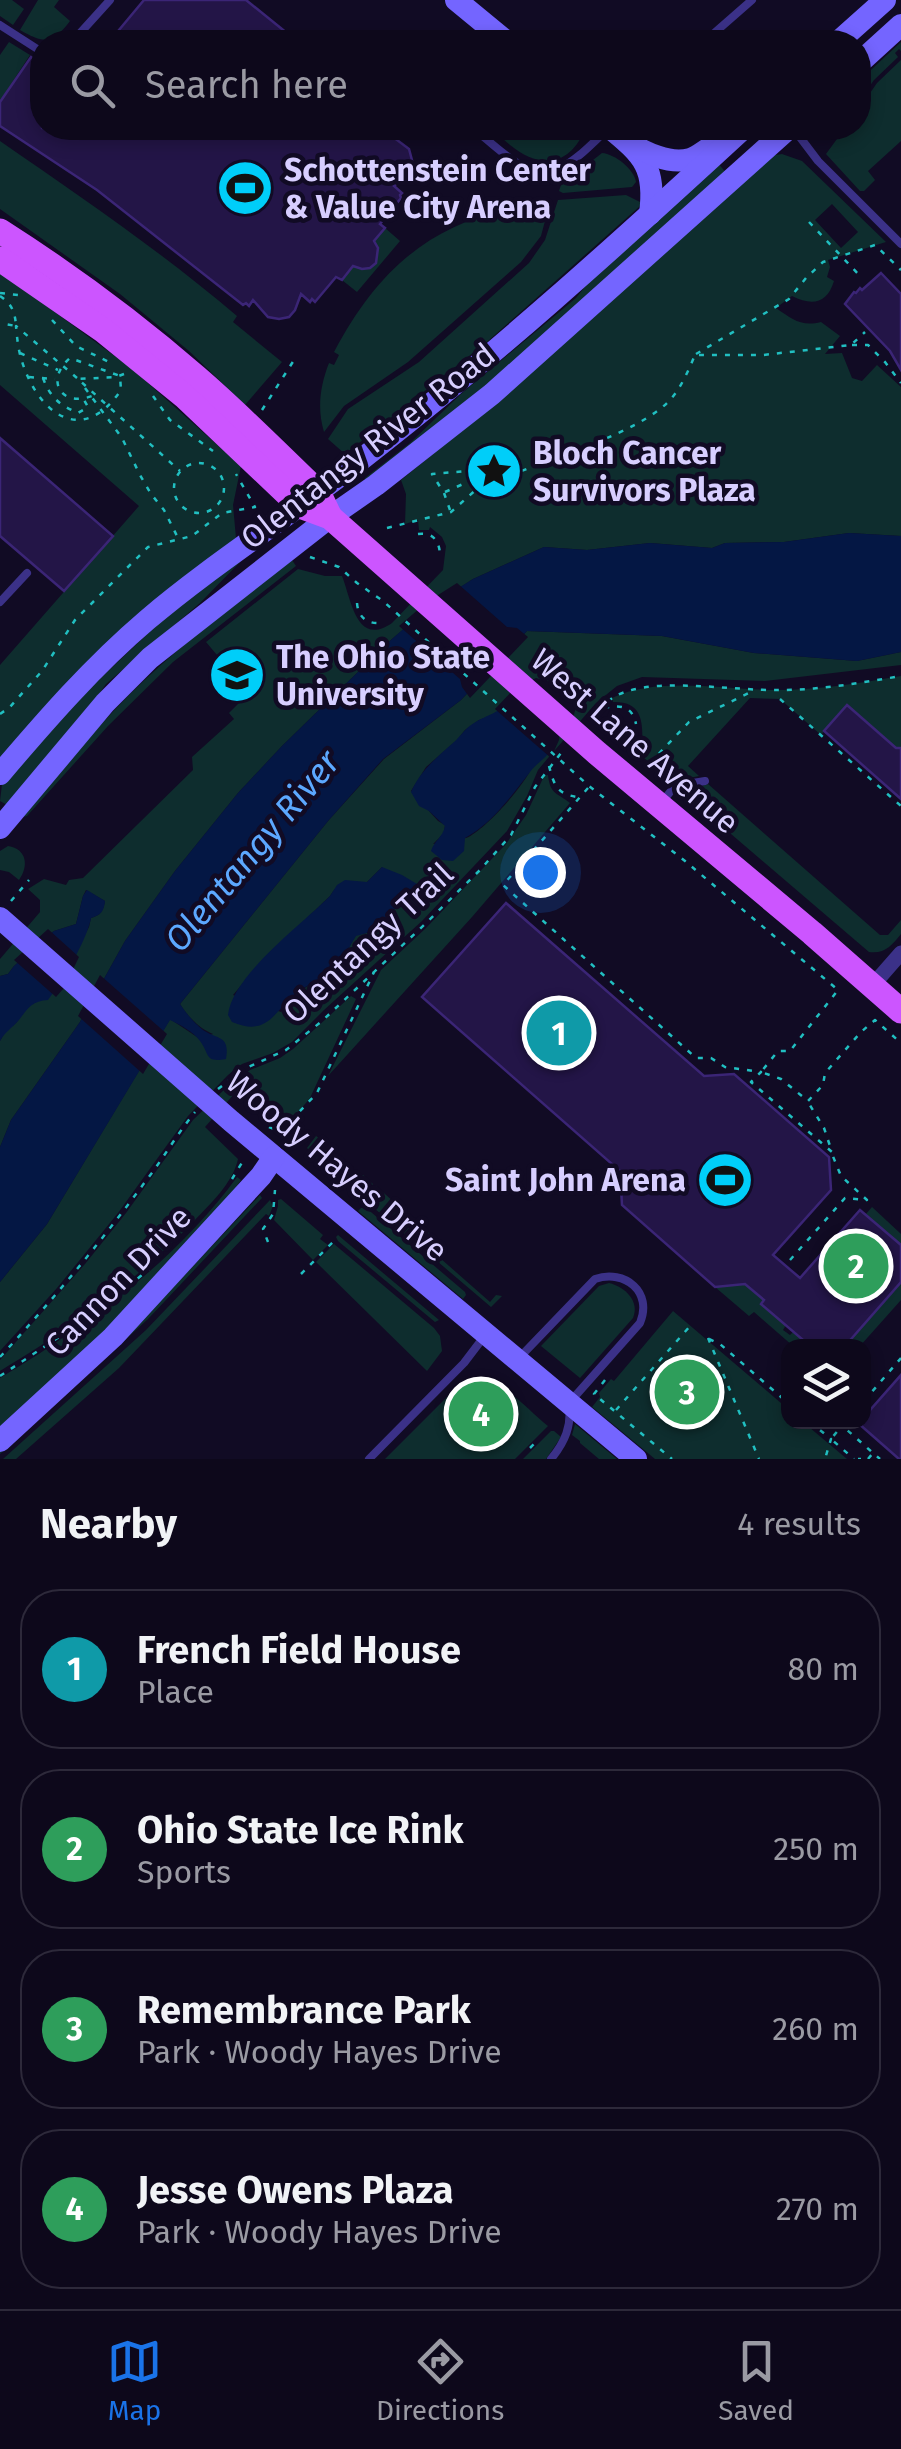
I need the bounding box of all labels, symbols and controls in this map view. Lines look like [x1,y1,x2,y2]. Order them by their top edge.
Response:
search box [30,30,871,140]
icon: search [65,58,120,113]
text: Search here [145,62,348,108]
place label: Schottenstein Center & Value City Arena [284,151,591,226]
sports icon: Schottenstein Center & Value City Arena [215,158,275,218]
street label: Olentangy River Road [233,335,503,557]
place label: Bloch Cancer Survivors Plaza [533,434,756,509]
place icon: Bloch Cancer Survivors Plaza [464,441,524,501]
place label: The Ohio State University [276,638,490,713]
street label: West Lane Avenue [524,641,746,841]
school or university icon: The Ohio State University [207,645,267,705]
water label: Olentangy River [156,741,349,960]
your location [515,847,566,898]
street label: Olentangy Trail [275,855,461,1031]
pin: 1 [526,996,592,1070]
street label: Woody Hayes Drive [219,1062,455,1270]
sports icon: Saint John Arena [695,1150,755,1210]
place label: Saint John Arena [445,1161,686,1199]
street label: Cannon Drive [37,1198,199,1364]
pin: 2 [824,1228,888,1304]
map controls [781,1339,871,1429]
button: layers [781,1339,871,1429]
pin: 3 [654,1354,720,1430]
pin: 4 [448,1376,514,1452]
text: Nearby [40,1499,177,1549]
text: 4 results [737,1505,861,1543]
text: French Field House [137,1627,461,1673]
text: 1 [67,1650,82,1688]
text: 80 m [788,1650,859,1688]
text: Place [137,1673,214,1711]
text: Ohio State Ice Rink [137,1807,463,1853]
text: 2 [66,1830,83,1868]
text: 250 m [773,1830,859,1868]
text: Sports [137,1853,231,1891]
text: Remembrance Park [137,1987,471,2033]
text: 3 [66,2010,83,2048]
text: 260 m [772,2010,859,2048]
text: Park · Woody Hayes Drive [137,2033,502,2071]
text: Jesse Owens Plaza [137,2167,453,2213]
text: 4 [65,2190,84,2228]
text: 270 m [776,2190,859,2228]
text: Park · Woody Hayes Drive [137,2213,502,2251]
tab: Map [107,2334,162,2427]
tab: Directions [376,2334,504,2427]
tab: Saved [718,2334,794,2427]

